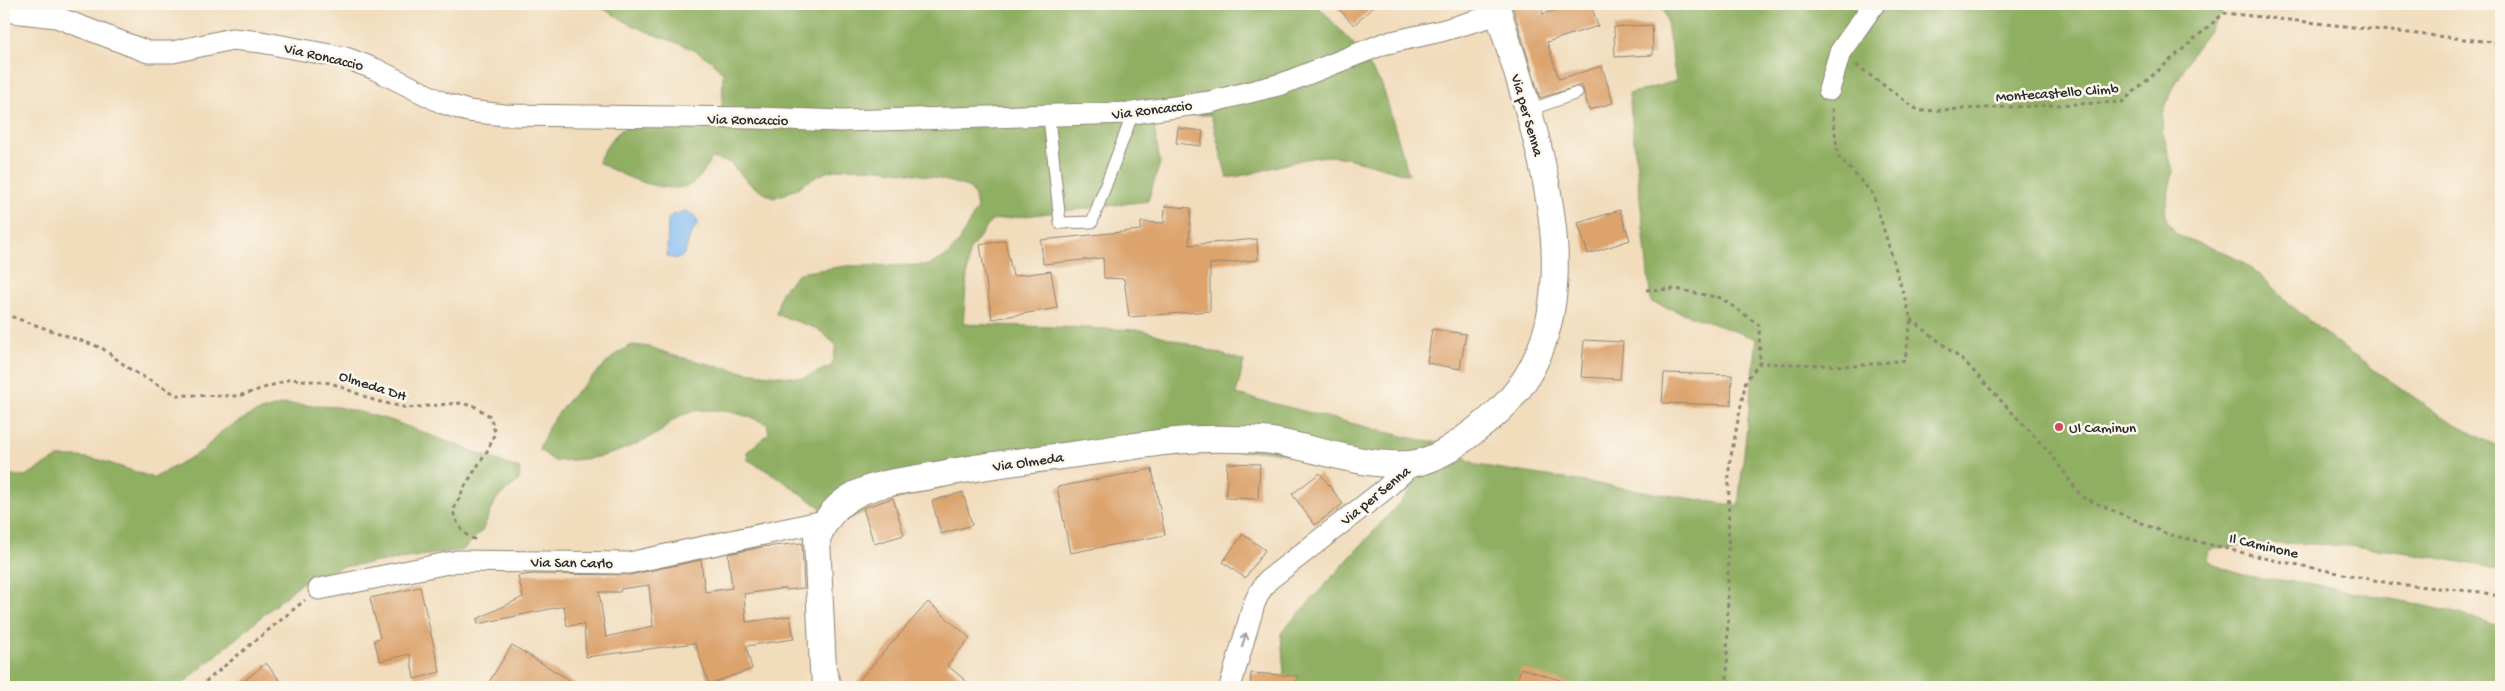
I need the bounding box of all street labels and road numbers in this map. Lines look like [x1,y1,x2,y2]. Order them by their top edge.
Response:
street label: Via Roncaccio [281,40,365,76]
street label: Via per Senna [1505,71,1547,159]
street label: Montecastello Climb [1995,81,2119,107]
street label: Via Roncaccio [1110,97,1194,125]
street label: Via Roncaccio [706,111,789,131]
street label: Olmeda DH [336,368,409,406]
street label: Via Olmeda [991,449,1066,477]
street label: Via per Senna [1337,462,1415,531]
street label: Il Caminone [2227,530,2300,564]
street label: Via San Carlo [530,554,613,574]

